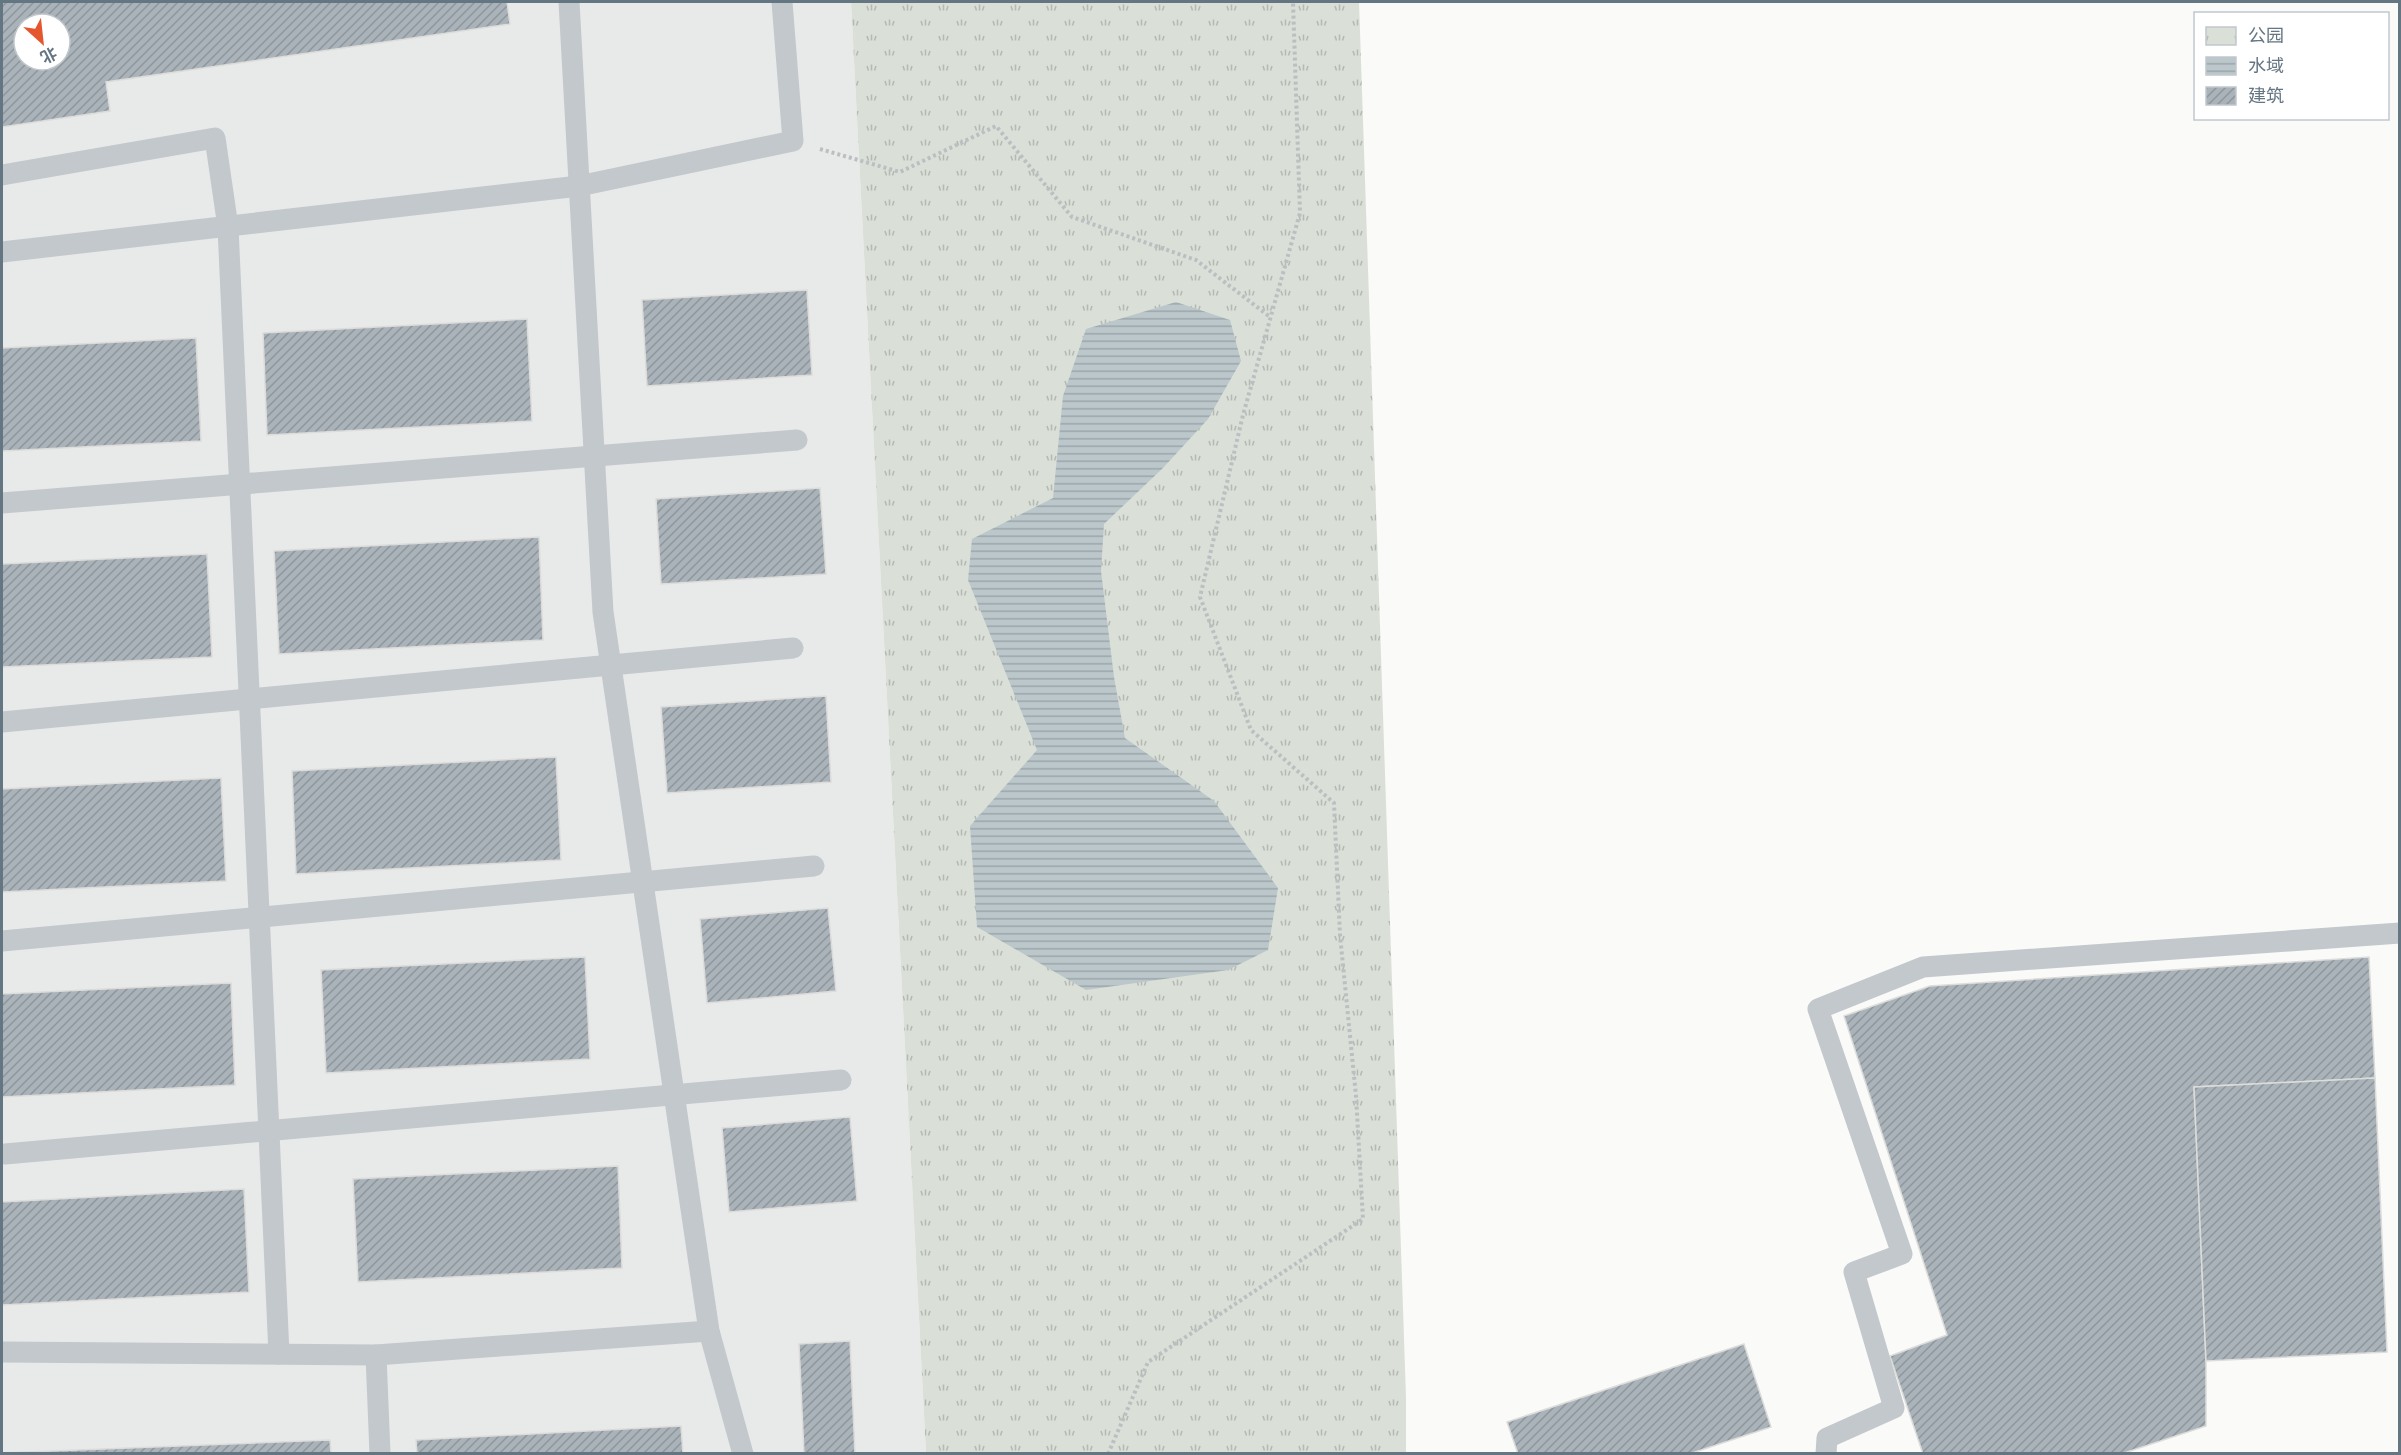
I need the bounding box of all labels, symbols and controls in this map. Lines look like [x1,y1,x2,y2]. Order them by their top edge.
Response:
north arrow [12,12,72,72]
legend [2194,12,2389,120]
text: 公园 [2248,25,2284,46]
text: 北 [37,43,60,67]
text: 水域 [2248,55,2284,76]
text: 建筑 [2248,85,2284,106]

